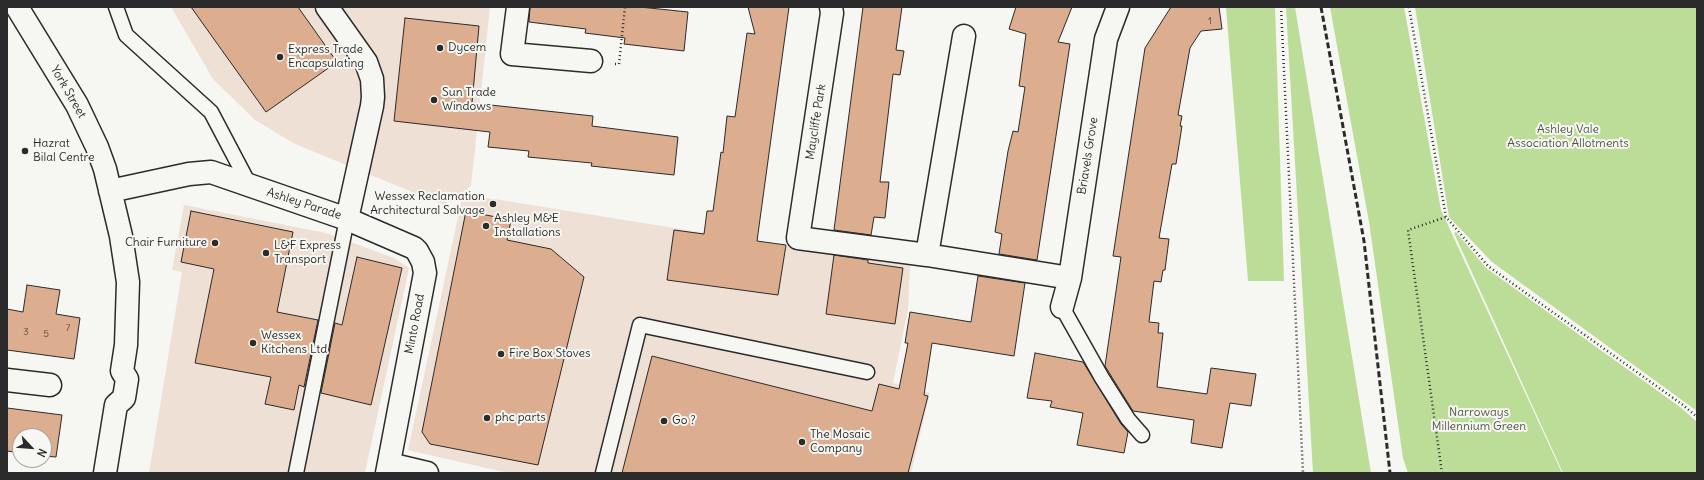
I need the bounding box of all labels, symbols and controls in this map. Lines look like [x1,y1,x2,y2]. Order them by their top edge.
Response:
house number: 1 [1208,15,1212,27]
place label: Dycem [448,41,486,55]
place label: Express Trade Encapsulating [288,43,364,71]
marker: Dycem [435,43,445,53]
marker: Express Trade Encapsulating [275,52,285,62]
street label: York Street [47,63,89,121]
street label: Maycliffe Park [803,83,829,161]
place label: Sun Trade Windows [442,86,496,114]
marker: Sun Trade Windows [429,95,439,105]
street label: Briavels Grove [1075,116,1101,196]
park label: Ashley Vale Association Allotments [1507,123,1629,151]
place label: Hazrat Bilal Centre [33,137,95,165]
marker: Hazrat Bilal Centre [20,146,30,156]
street label: Ashley Parade [265,185,343,223]
place label: Wessex Reclamation Architectural Salvage [370,190,485,218]
marker: Wessex Reclamation Architectural Salvage [488,199,498,209]
place label: Ashley M&E Installations [494,212,561,240]
marker: Ashley M&E Installations [481,221,491,231]
place label: Chair Furniture [125,236,207,250]
marker: Chair Furniture [210,238,220,248]
place label: L&F Express Transport [274,239,341,267]
marker: L&F Express Transport [261,248,271,258]
street label: Minto Road [402,293,428,355]
house number: 7 [66,322,70,334]
house number: 3 [23,326,29,338]
house number: 5 [43,328,49,340]
place label: Wessex Kitchens Ltd [261,329,327,357]
marker: Wessex Kitchens Ltd [248,338,258,348]
place label: Fire Box Stoves [509,347,591,361]
marker: Fire Box Stoves [496,349,506,359]
park label: Narroways Millennium Green [1432,406,1526,434]
place label: phc parts [495,411,546,425]
marker: phc parts [482,413,492,423]
place label: Go ? [672,414,696,428]
marker: Go ? [659,416,669,426]
north arrow [12,428,52,468]
place label: The Mosaic Company [810,428,870,456]
marker: The Mosaic Company [797,437,807,447]
text: N [34,446,50,459]

